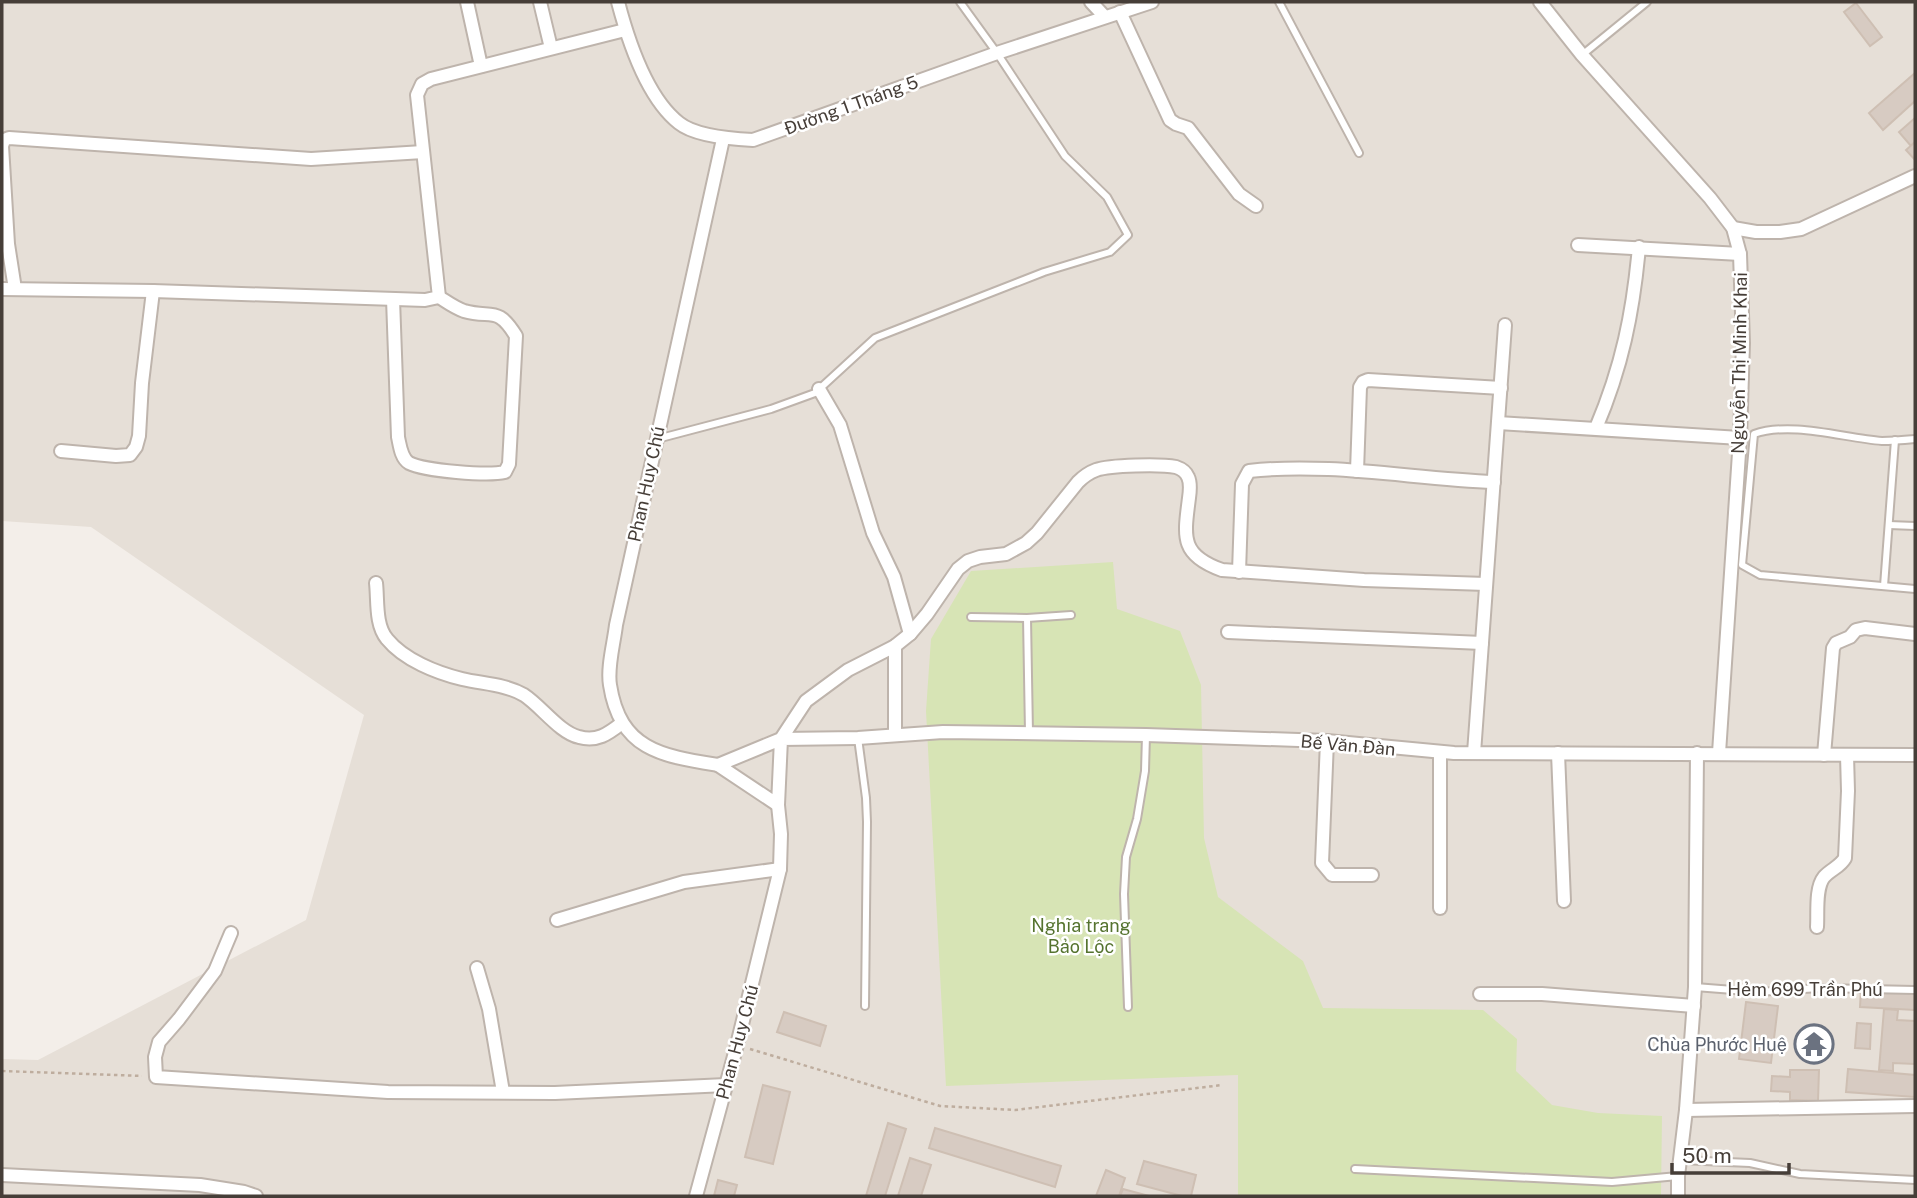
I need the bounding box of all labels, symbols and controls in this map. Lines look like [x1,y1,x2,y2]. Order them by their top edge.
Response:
street label: Đường 1 Tháng 5 [781,71,921,139]
street label: Nguyễn Thị Minh Khai [1727,272,1751,454]
street label: Phan Huy Chú [623,424,669,544]
street label: Bế Văn Đàn [1300,730,1396,760]
park label: Nghĩa trang Bảo Lộc [1031,915,1131,957]
street label: Hẻm 699 Trần Phú [1727,979,1883,1000]
street label: Phan Huy Chú [712,982,762,1102]
temple icon: Chùa Phước Huệ [1793,1023,1835,1065]
place label: Chùa Phước Huệ [1647,1034,1787,1055]
scale bar [1672,1132,1789,1176]
text: 50 m [1682,1143,1732,1168]

